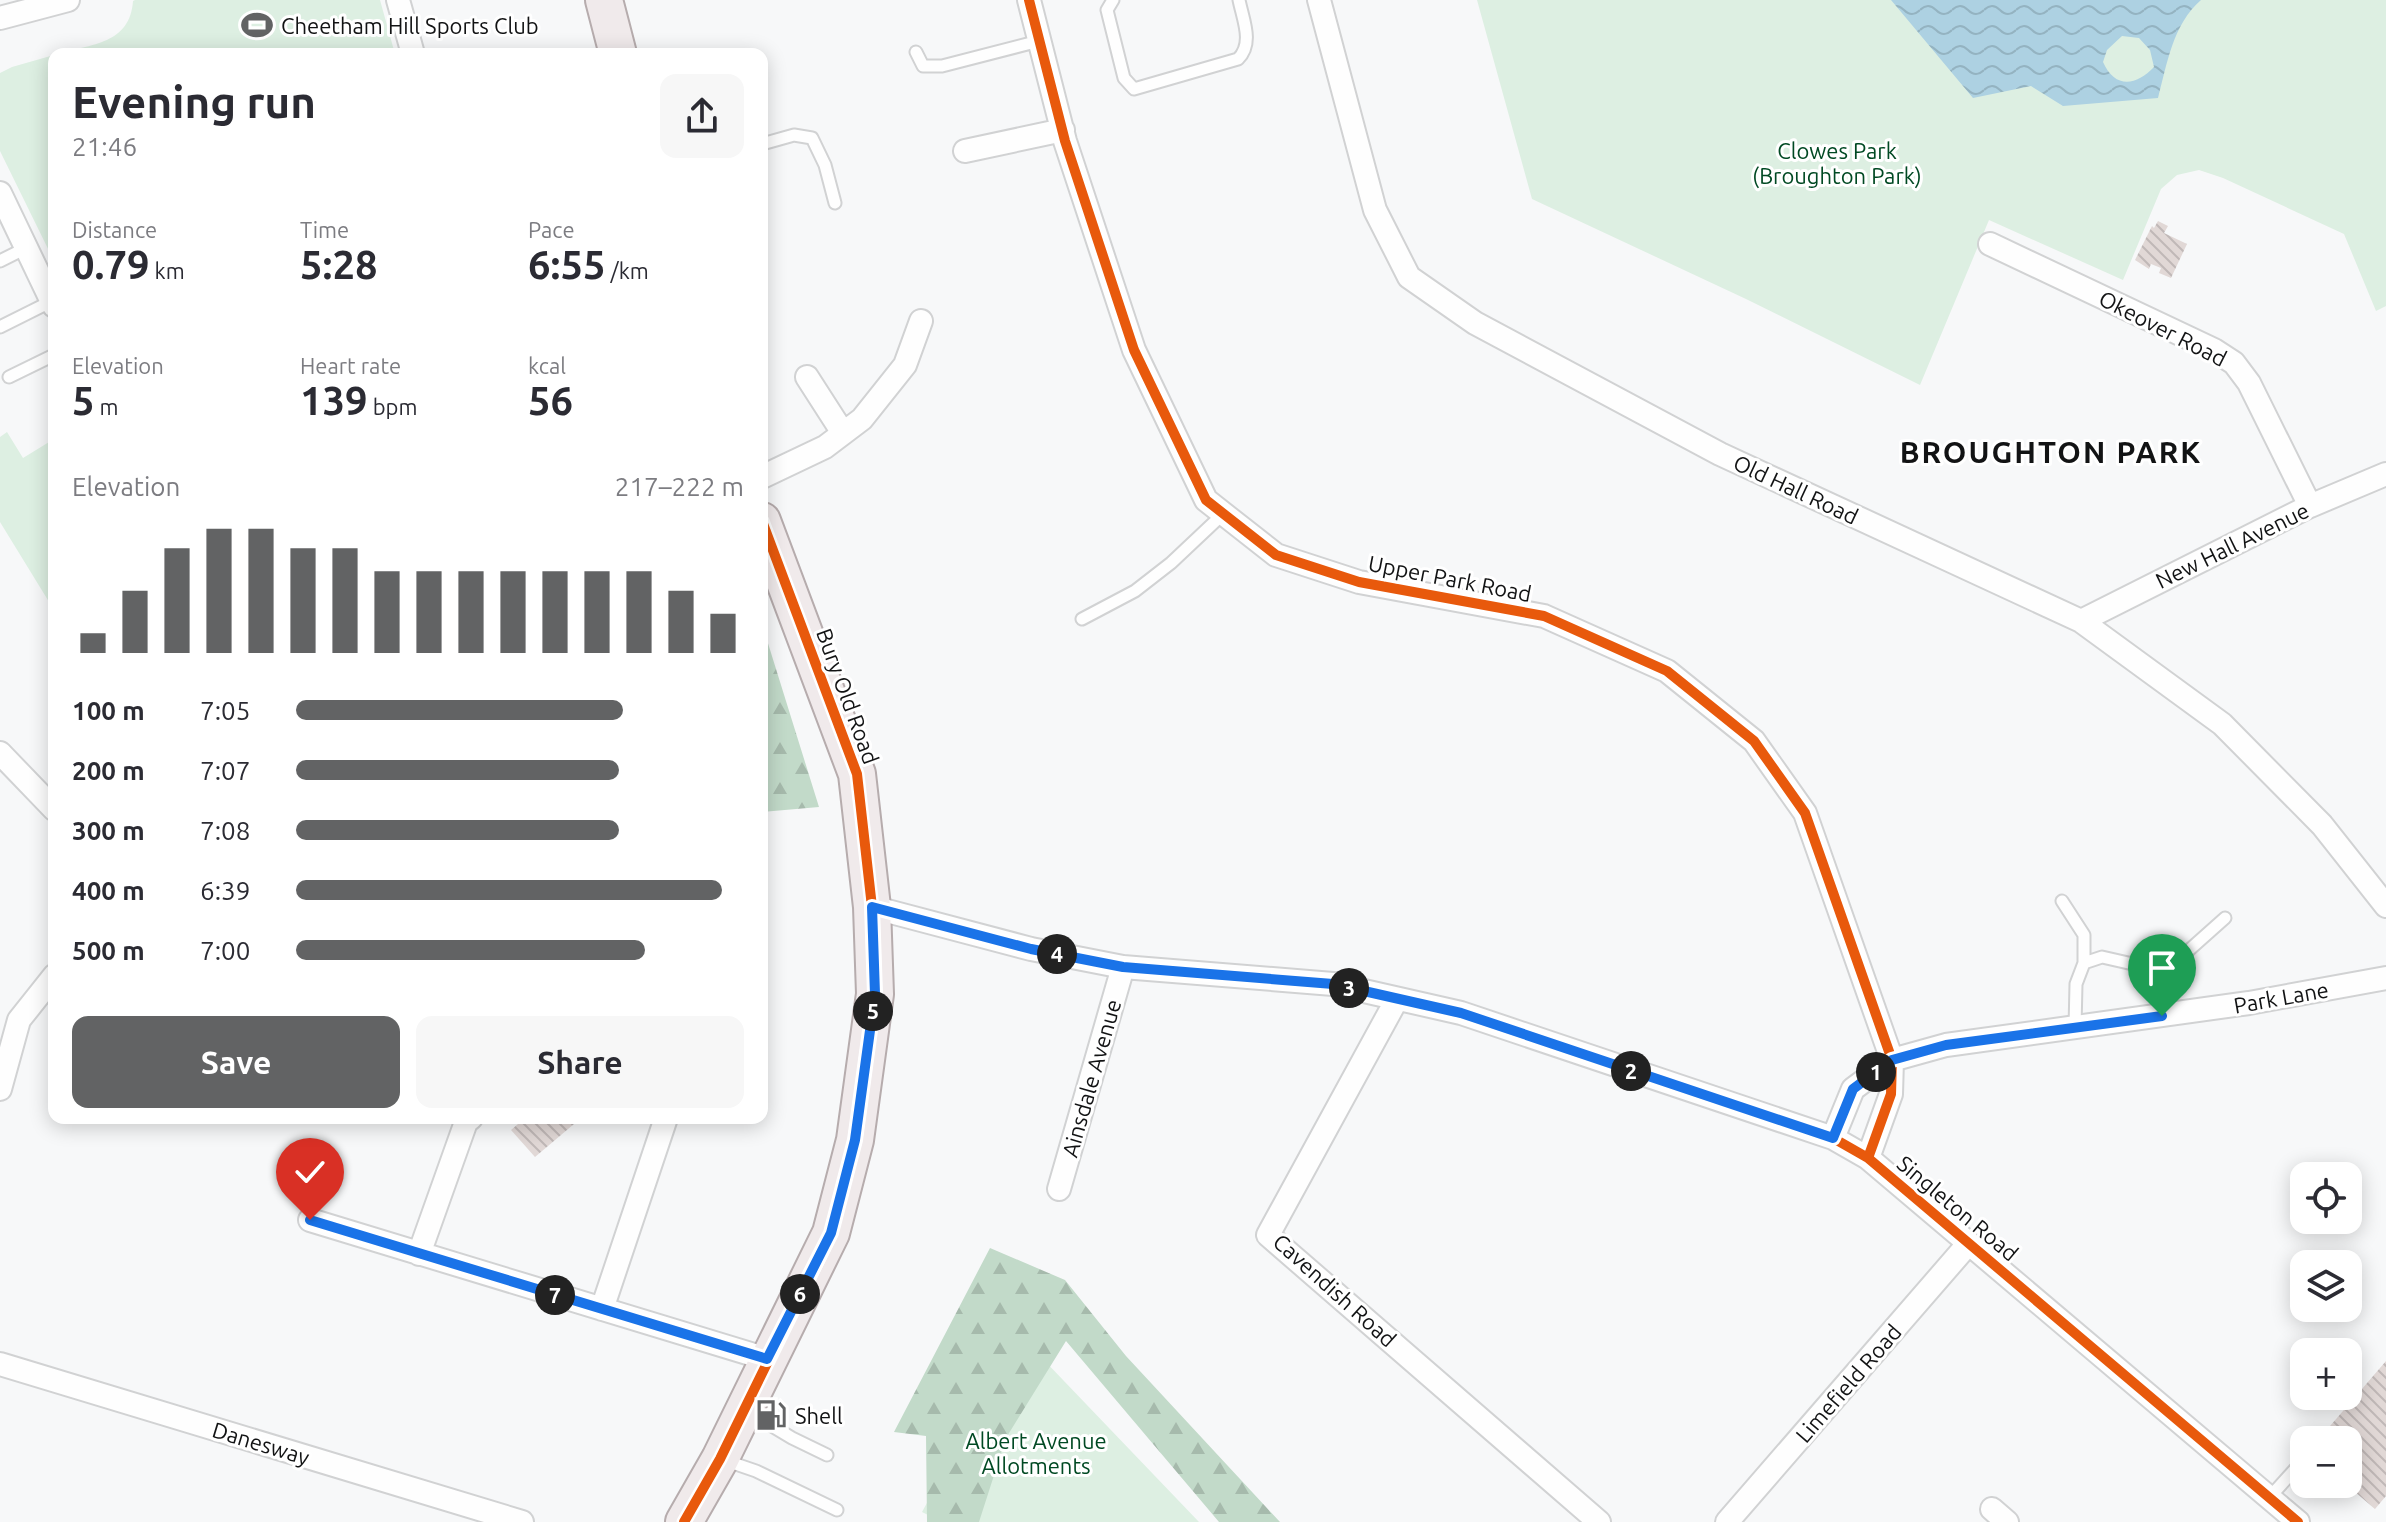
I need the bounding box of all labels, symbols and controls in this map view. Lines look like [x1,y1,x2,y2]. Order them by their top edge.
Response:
sports icon: Cheetham Hill Sports Club [240,8,274,42]
place label: Cheetham Hill Sports Club [281,13,539,38]
button: share [660,74,744,158]
text: Evening run [72,77,316,126]
text: 21:46 [72,132,137,161]
park label: Clowes Park (Broughton Park) [1752,138,1922,189]
text: Distance [72,217,157,242]
text: Time [300,217,349,242]
text: Pace [528,217,575,242]
text: 0.79 [72,242,150,287]
text: 5:28 [300,242,378,287]
text: 6:55 [528,242,606,287]
text: km [150,258,185,283]
text: /km [606,258,649,283]
street label: Okeover Road [2095,285,2231,371]
text: Elevation [72,353,164,378]
text: Heart rate [300,353,401,378]
text: kcal [528,353,566,378]
text: 5 [72,378,95,423]
text: 139 [300,378,368,423]
text: 56 [528,378,573,423]
text: m [95,394,119,419]
text: bpm [368,394,417,419]
district label: BROUGHTON PARK [1900,435,2202,469]
street label: Old Hall Road [1730,449,1862,529]
text: Elevation [72,472,180,501]
text: 217–222 m [615,472,744,501]
street label: New Hall Avenue [2151,497,2313,593]
street label: Upper Park Road [1366,550,1534,606]
street label: Bury Old Road [812,625,884,767]
text: 100 m [72,696,145,725]
text: 7:05 [200,696,250,725]
text: 200 m [72,756,145,785]
text: 7:07 [200,756,250,785]
text: 300 m [72,816,145,845]
text: 7:08 [200,816,250,845]
text: 400 m [72,876,145,905]
text: 6:39 [200,876,250,905]
pin: 4 [1037,934,1077,974]
pin [2128,934,2196,1016]
text: 500 m [72,936,145,965]
text: 7:00 [200,936,250,965]
text: 4 [1051,941,1063,966]
icon: arrive [2140,946,2184,990]
pin: 3 [1329,968,1369,1008]
text: 3 [1343,975,1355,1000]
street label: Park Lane [2232,976,2330,1018]
pin: 5 [853,991,893,1031]
street label: Ainsdale Avenue [1057,996,1125,1160]
text: 5 [867,998,879,1023]
button: Save [72,1016,400,1108]
button: Share [416,1016,744,1108]
pin: 2 [1611,1051,1651,1091]
pin: 1 [1856,1052,1896,1092]
text: 2 [1625,1058,1637,1083]
text: 1 [1870,1059,1882,1084]
pin [276,1138,344,1220]
icon: check [288,1150,332,1194]
street label: Singleton Road [1893,1150,2023,1266]
map controls [2290,1162,2362,1498]
button: locate [2290,1162,2362,1234]
street label: Cavendish Road [1269,1228,1401,1352]
button: layers [2290,1250,2362,1322]
pin: 6 [780,1274,820,1314]
pin: 7 [535,1275,575,1315]
text: 6 [794,1281,806,1306]
text: 7 [549,1282,561,1307]
street label: Limefield Road [1790,1319,1906,1447]
button: + [2290,1338,2362,1410]
fuel station icon: Shell [754,1398,788,1432]
place label: Shell [795,1403,843,1428]
street label: Danesway [210,1416,313,1470]
button: − [2290,1426,2362,1498]
park label: Albert Avenue Allotments [965,1428,1107,1478]

